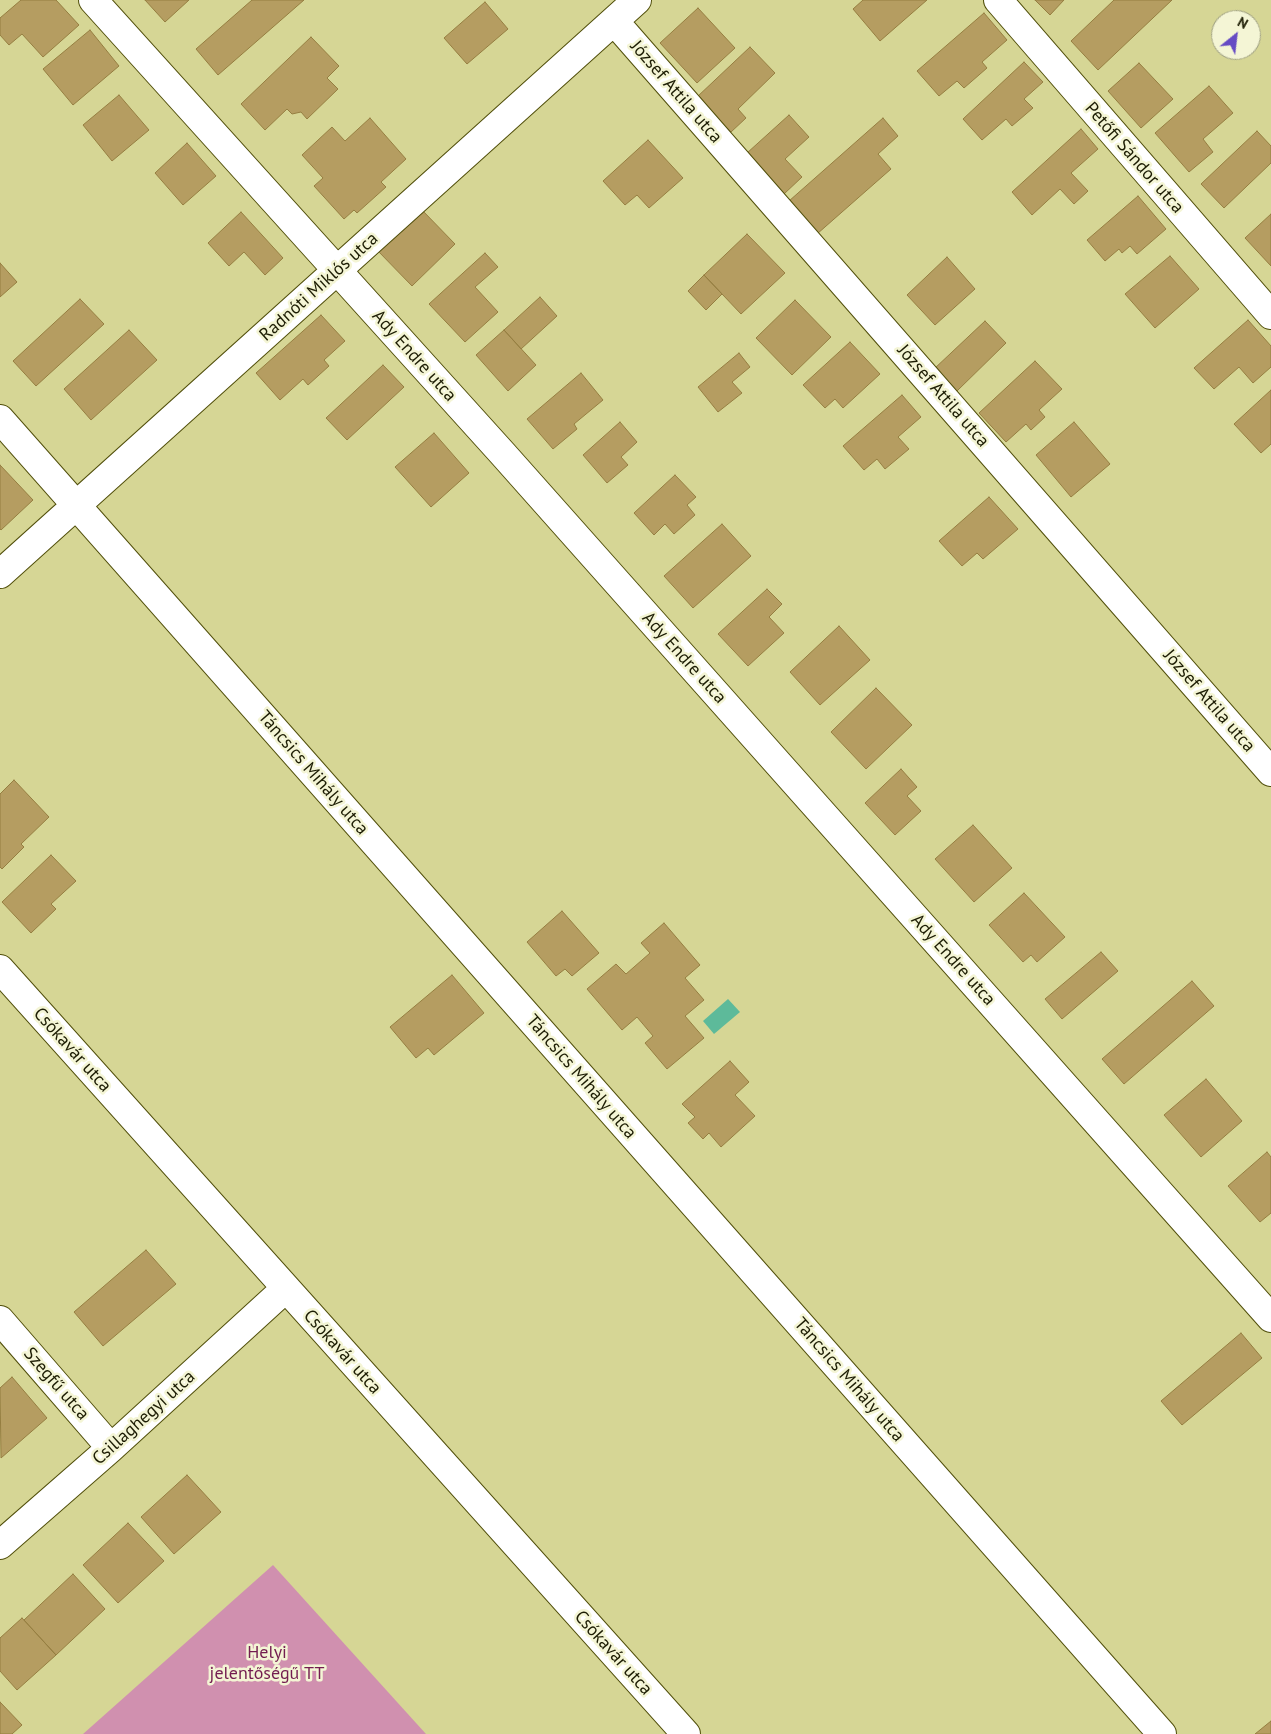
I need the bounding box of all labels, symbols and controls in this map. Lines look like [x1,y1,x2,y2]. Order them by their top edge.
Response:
north arrow [1211,10,1261,60]
text: N [1234,13,1251,33]
street label: József Attila utca [626,36,726,148]
street label: Petőfi Sándor utca [1080,98,1188,218]
street label: Radnóti Miklós utca [255,228,383,346]
street label: Ady Endre utca [367,306,461,406]
street label: József Attila utca [893,340,993,452]
street label: Ady Endre utca [637,608,731,708]
street label: József Attila utca [1159,645,1259,757]
street label: Táncsics Mihály utca [253,707,373,839]
street label: Ady Endre utca [906,910,1000,1010]
street label: Csókavár utca [29,1003,115,1097]
street label: Táncsics Mihály utca [521,1011,641,1143]
street label: Csókavár utca [299,1305,385,1399]
street label: Táncsics Mihály utca [789,1314,909,1446]
street label: Szegfű utca [19,1343,93,1425]
street label: Csillaghegyi utca [88,1366,200,1470]
street label: Csókavár utca [570,1606,656,1700]
park label: Helyi jelentőségű TT [210,1642,324,1685]

